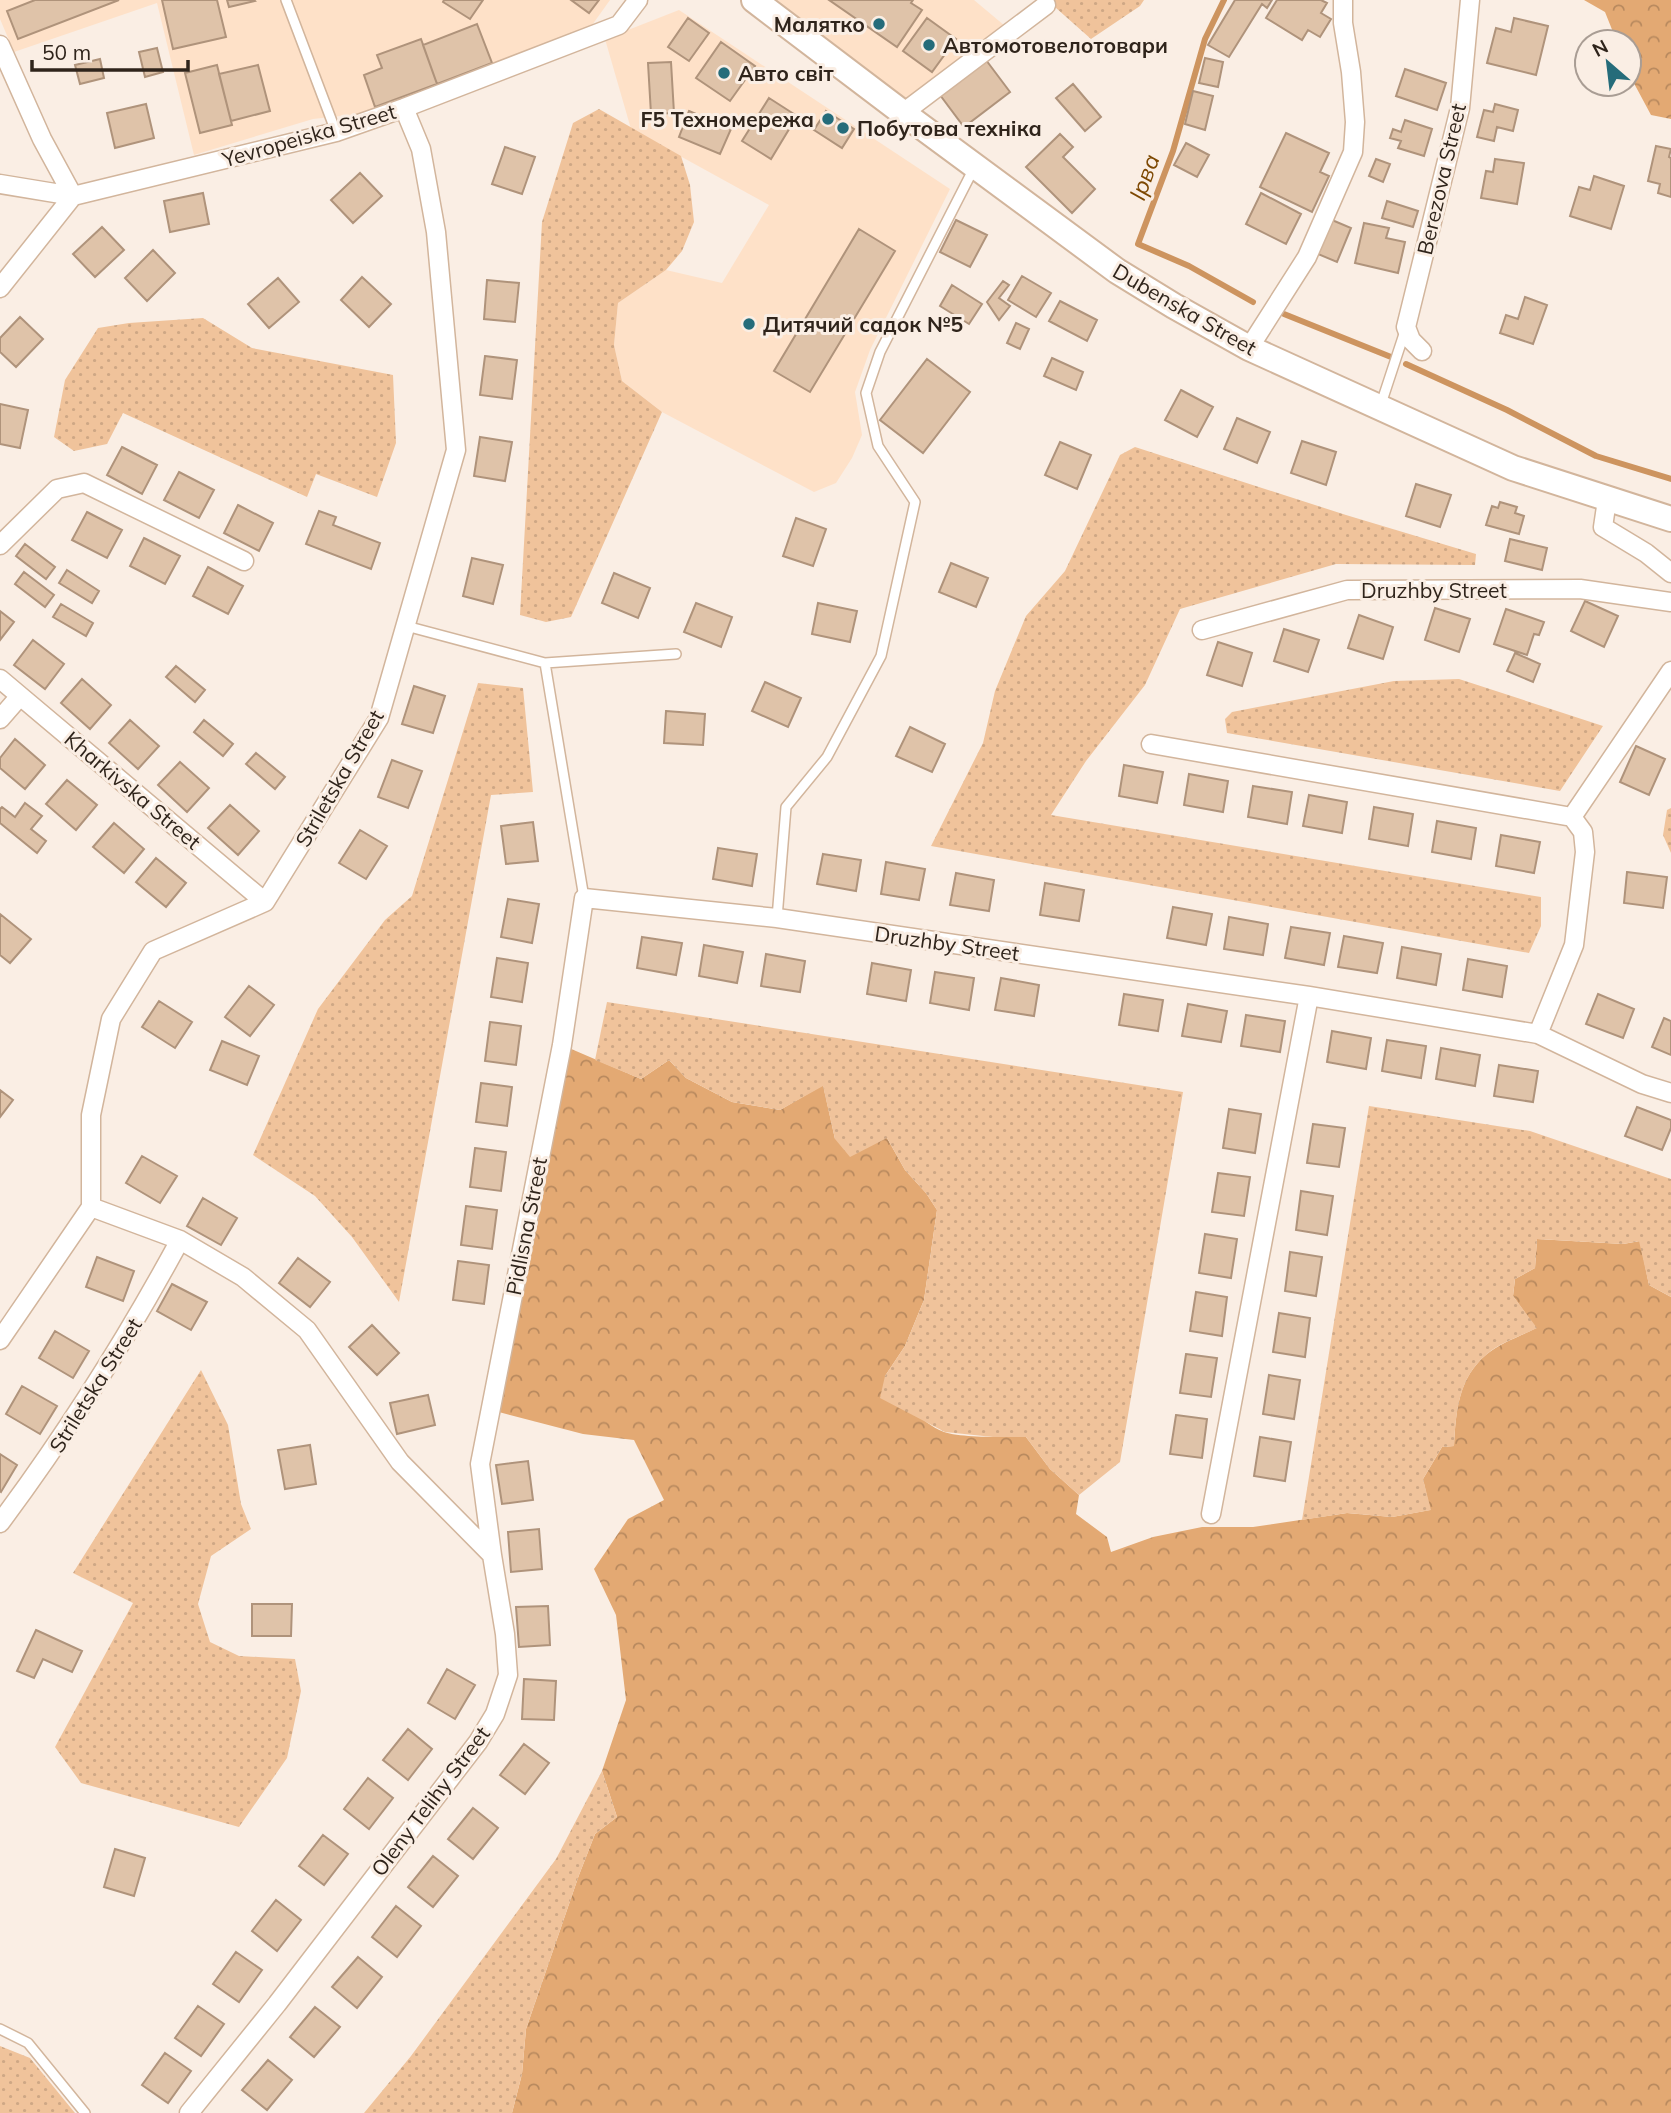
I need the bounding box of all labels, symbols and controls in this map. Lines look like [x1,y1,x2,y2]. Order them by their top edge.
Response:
place label: Малятко [774,11,865,37]
marker: Малятко [871,16,887,32]
scale bar [32,28,187,72]
north arrow [1573,28,1643,98]
place label: Автомотовелотовари [943,32,1168,58]
text: N [1588,34,1612,62]
marker: Автомотовелотовари [921,37,937,53]
text: 50 m [42,39,91,65]
place label: Авто світ [738,60,834,86]
marker: Авто світ [716,65,732,81]
street label: Yevropeiska Street [218,98,399,172]
street label: Berezova Street [1411,101,1471,257]
place label: F5 Техномережа [640,106,814,132]
marker: F5 Техномережа [820,111,836,127]
place label: Побутова техніка [857,115,1042,141]
marker: Побутова техніка [835,120,851,136]
water label: Ірва [1122,150,1166,204]
street label: Dubenska Street [1109,257,1261,361]
place label: Дитячий садок №5 [763,311,963,337]
marker: Дитячий садок №5 [741,316,757,332]
street label: Druzhby Street [1361,577,1507,603]
street label: Striletska Street [289,705,389,851]
street label: Kharkivska Street [60,725,206,855]
street label: Druzhby Street [873,920,1021,966]
street label: Pidlisna Street [500,1155,552,1297]
street label: Striletska Street [43,1313,147,1457]
street label: Oleny Telihy Street [365,1721,495,1881]

